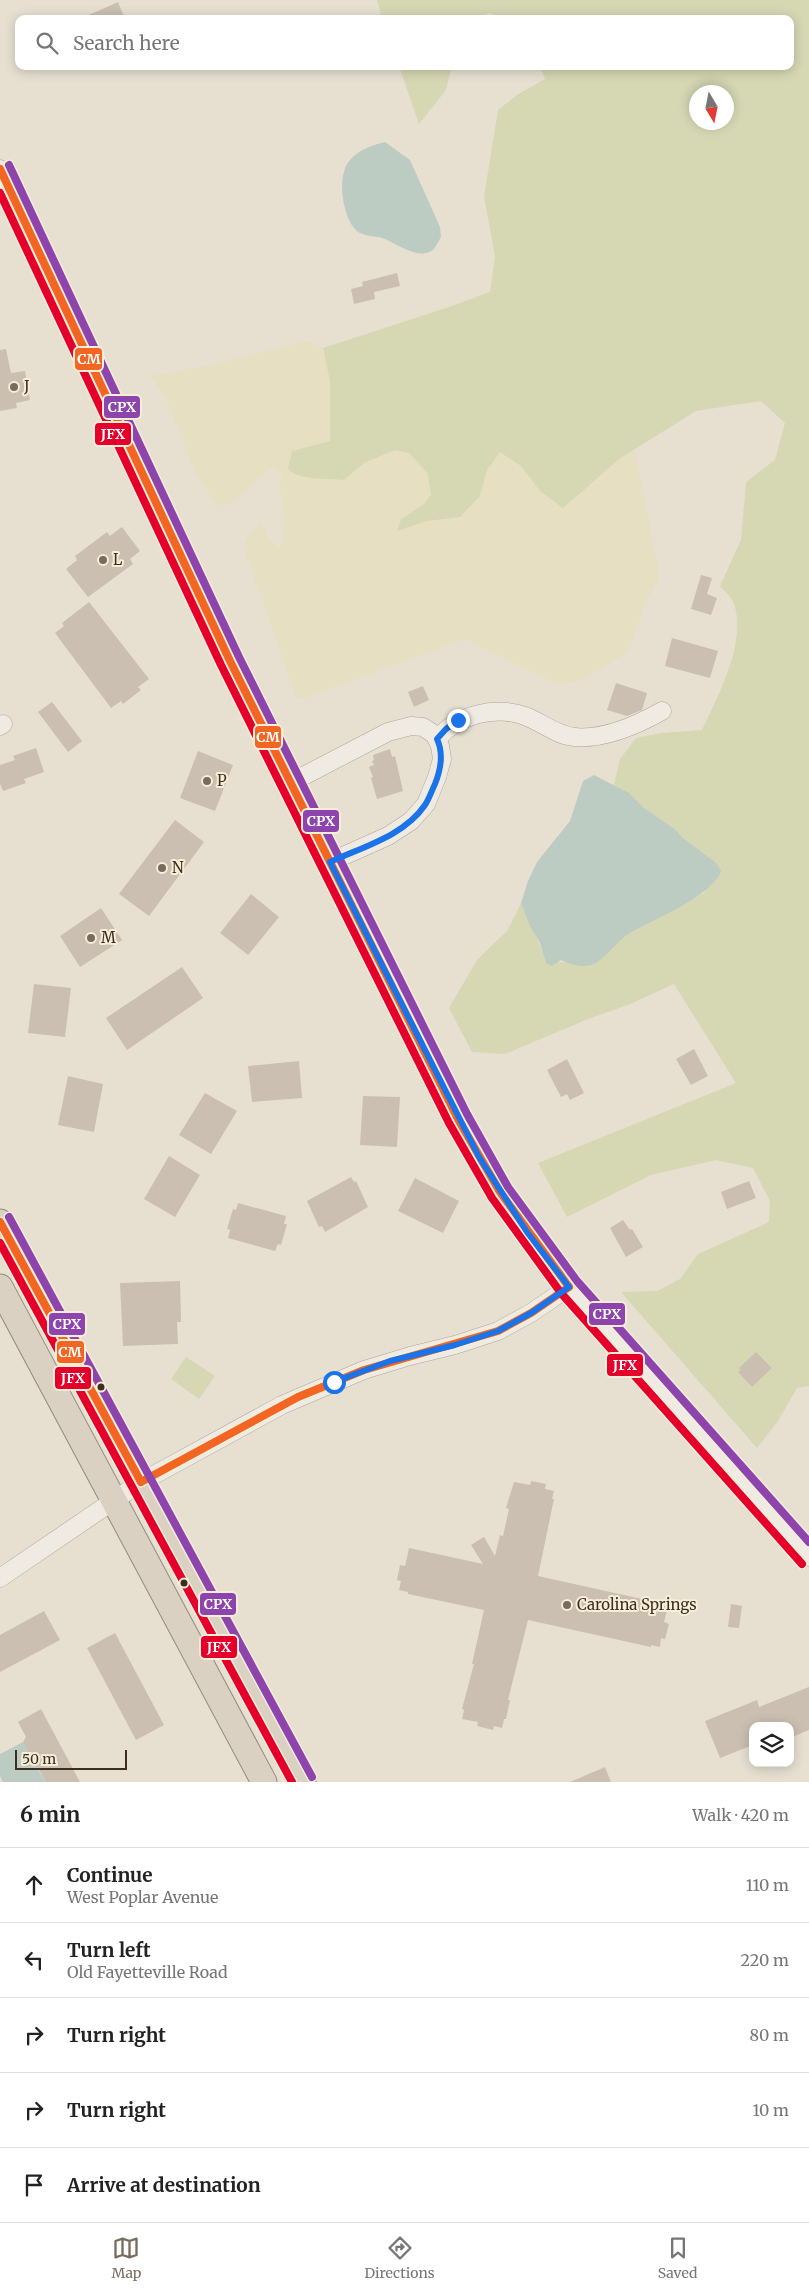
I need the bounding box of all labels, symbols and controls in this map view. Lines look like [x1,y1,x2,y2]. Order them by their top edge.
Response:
search box [15,15,794,70]
icon: search [33,29,61,57]
text: Search here [73,31,180,55]
north arrow [689,85,734,130]
line badge: CM [74,347,103,371]
text: CM [77,350,101,368]
place label: J [23,377,30,396]
marker: J [8,381,20,393]
line badge: CPX [103,395,141,419]
text: CPX [108,398,137,416]
line badge: JFX [94,422,132,446]
text: JFX [100,425,126,443]
place label: L [113,550,123,569]
marker: L [97,554,109,566]
route end [447,709,470,732]
line badge: CM [254,725,282,749]
text: CM [256,728,280,746]
place label: P [217,771,227,790]
marker: P [201,775,213,787]
line badge: CPX [302,809,340,833]
text: CPX [307,812,336,830]
place label: N [172,858,184,877]
marker: N [156,862,168,874]
place label: M [101,928,116,947]
marker: M [85,932,97,944]
line badge: CPX [588,1302,626,1326]
text: CPX [593,1305,622,1323]
line badge: CPX [48,1312,86,1336]
text: CPX [53,1315,82,1333]
line badge: CM [56,1340,85,1364]
text: CM [58,1343,82,1361]
line badge: JFX [606,1353,644,1377]
text: JFX [612,1356,638,1374]
line badge: JFX [54,1366,92,1390]
text: JFX [60,1369,86,1387]
route start [323,1371,346,1394]
unlabelled marker [96,1382,106,1392]
unlabelled marker [179,1578,189,1588]
line badge: CPX [199,1592,237,1616]
text: CPX [204,1595,233,1613]
place label: Carolina Springs [577,1595,697,1614]
marker: Carolina Springs [561,1599,573,1611]
line badge: JFX [200,1635,238,1659]
text: JFX [206,1638,232,1656]
map controls [749,1722,794,1767]
button: layers [749,1722,794,1767]
scale bar [15,1747,128,1770]
text: 50 m [22,1750,56,1768]
text: 6 min [20,1801,80,1828]
text: Walk · 420 m [692,1805,789,1825]
text: Continue [67,1863,153,1887]
icon: ahead [20,1871,48,1899]
text: 110 m [746,1875,789,1895]
text: West Poplar Avenue [67,1887,218,1907]
text: Turn left [67,1938,151,1962]
icon: left [20,1946,48,1974]
text: 220 m [741,1950,789,1970]
text: Old Fayetteville Road [67,1962,228,1982]
icon: right [20,2021,48,2049]
text: Turn right [67,2023,166,2047]
text: 80 m [750,2025,789,2045]
icon: right [20,2096,48,2124]
text: Turn right [67,2098,166,2122]
text: 10 m [752,2100,789,2120]
icon: arrive [20,2171,48,2199]
text: Arrive at destination [67,2173,261,2197]
tab: Map [112,2234,141,2282]
tab: Directions [365,2234,435,2282]
tab: Saved [658,2234,697,2282]

